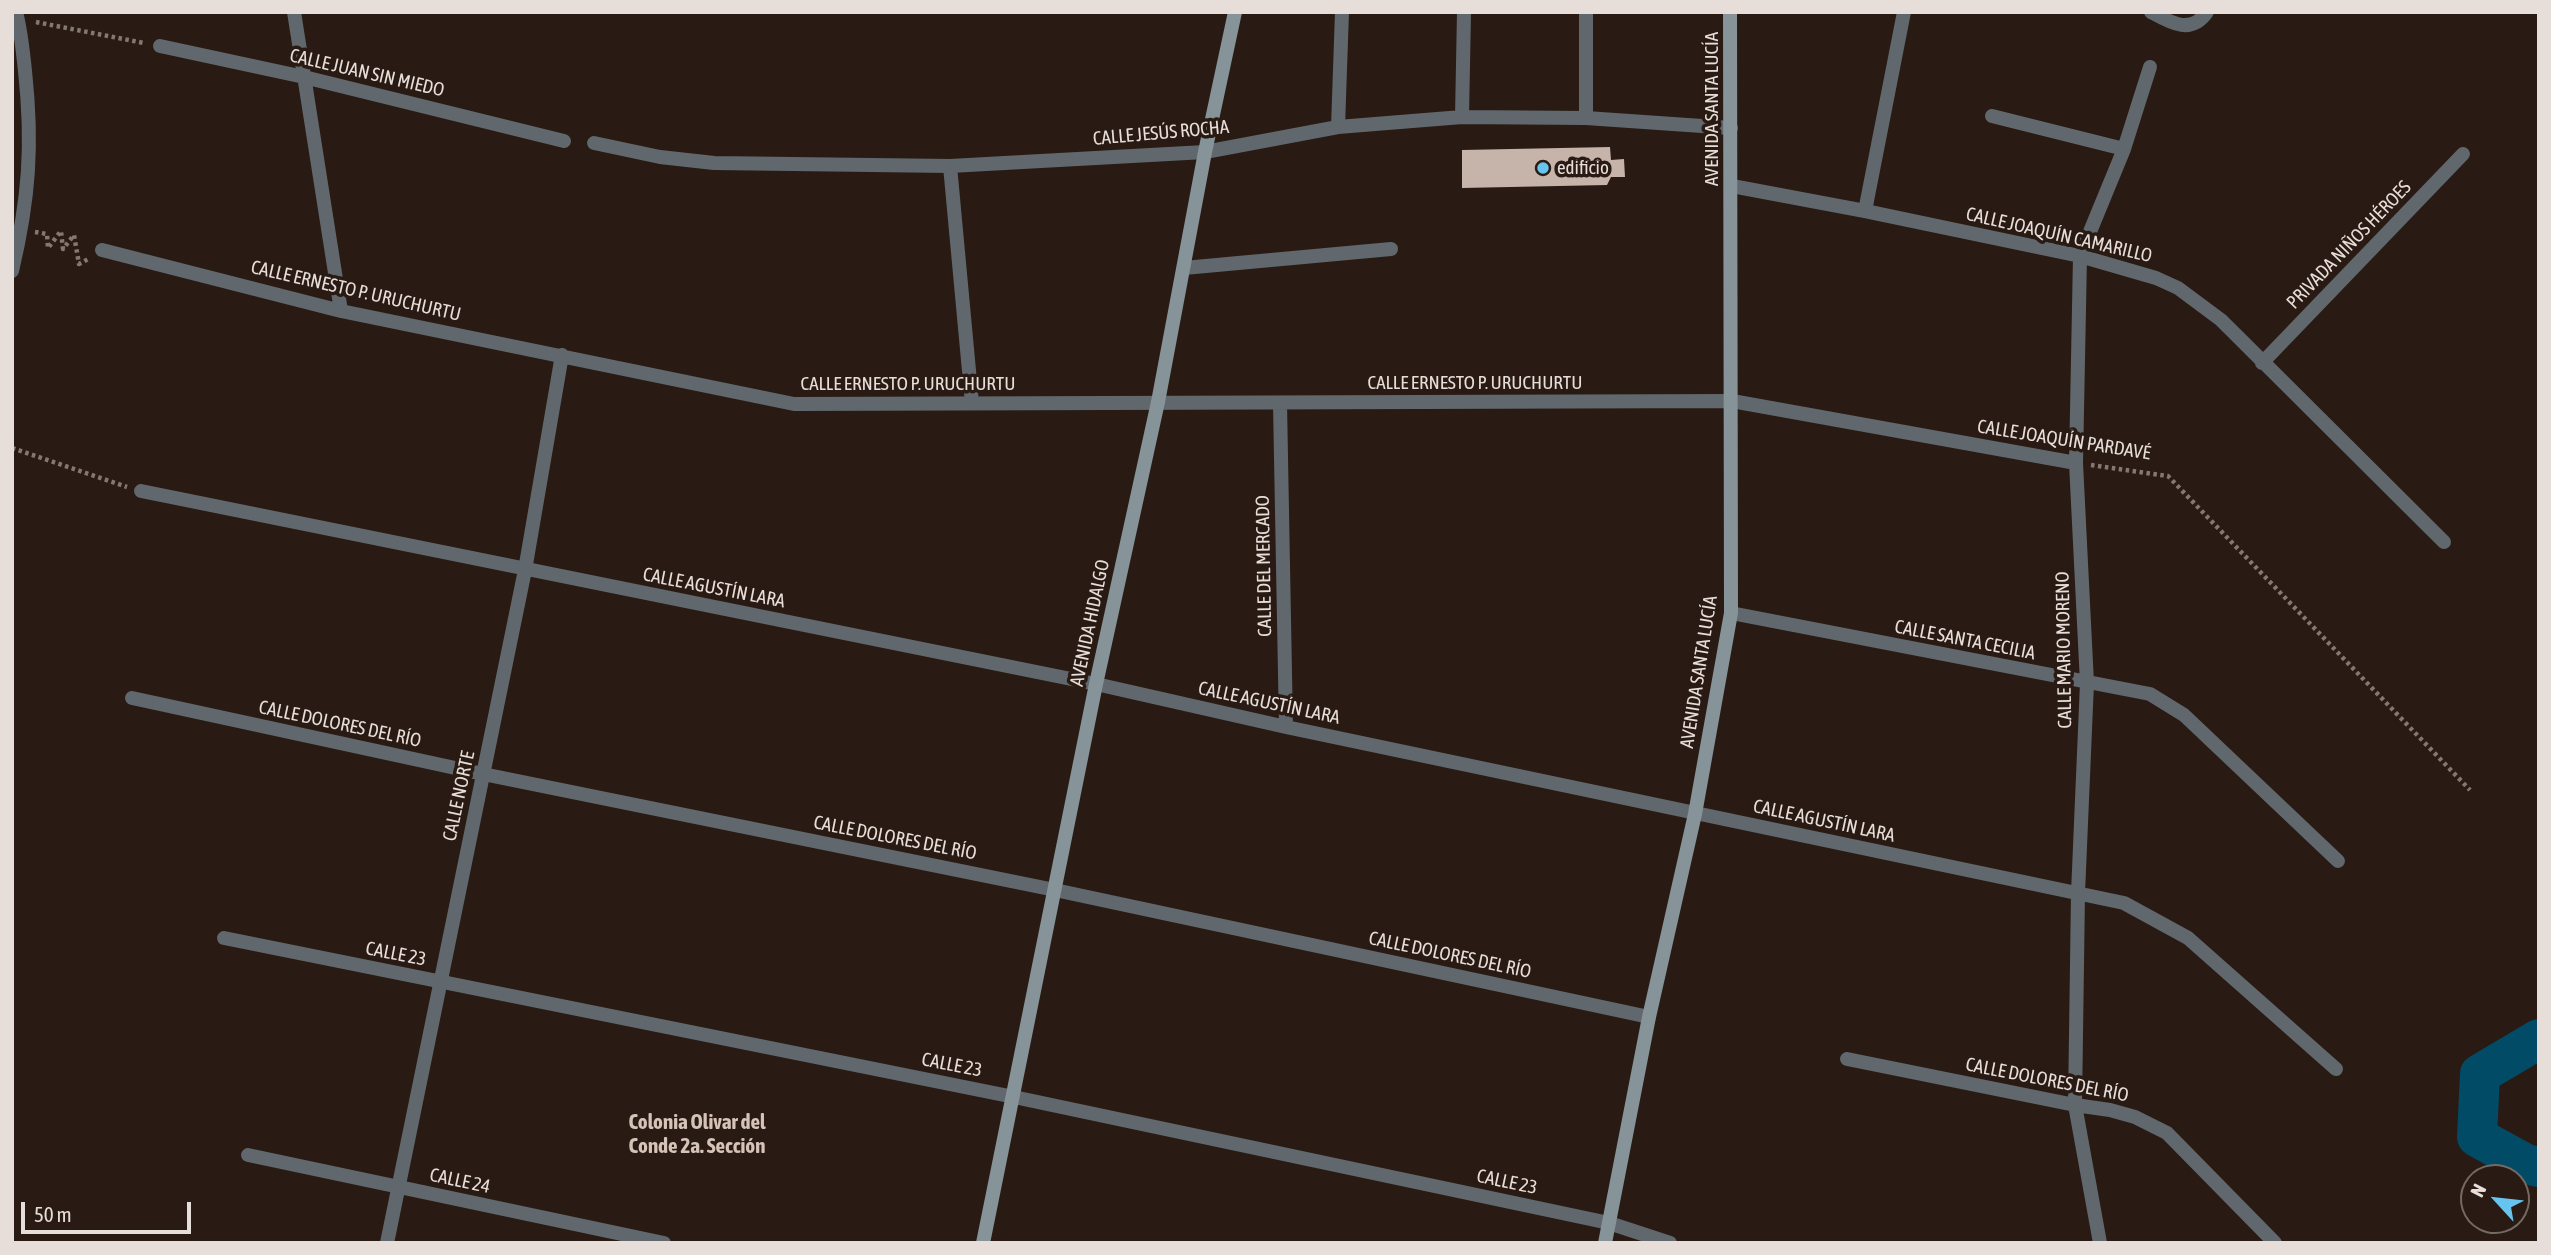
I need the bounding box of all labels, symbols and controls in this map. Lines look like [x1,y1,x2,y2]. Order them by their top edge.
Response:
street label: AVENIDA SANTA LUCÍA [1701,32,1723,186]
street label: CALLE JUAN SIN MIEDO [288,44,446,102]
street label: CALLE JESÚS ROCHA [1092,116,1230,150]
place label: edificio [1557,157,1609,179]
marker: edificio [1535,160,1551,176]
street label: PRIVADA NIÑOS HÉROES [2282,176,2416,314]
street label: CALLE JOAQUÍN CAMARILLO [1964,202,2154,268]
street label: CALLE ERNESTO P. URUCHURTU [249,256,463,326]
street label: CALLE ERNESTO P. URUCHURTU [1368,372,1582,394]
street label: CALLE ERNESTO P. URUCHURTU [801,373,1015,395]
street label: CALLE JOAQUÍN PARDAVÉ [1976,415,2152,465]
street label: CALLE DEL MERCADO [1251,495,1277,637]
street label: AVENIDA HIDALGO [1065,558,1115,688]
street label: CALLE AGUSTÍN LARA [641,563,787,613]
street label: CALLE MARIO MORENO [2051,571,2077,729]
street label: AVENIDA SANTA LUCÍA [1676,594,1722,750]
street label: CALLE SANTA CECILIA [1893,615,2037,665]
street label: CALLE AGUSTÍN LARA [1196,677,1342,729]
street label: CALLE DOLORES DEL RÍO [257,696,423,752]
street label: CALLE NORTE [438,749,480,843]
street label: CALLE AGUSTÍN LARA [1751,795,1897,847]
street label: CALLE DOLORES DEL RÍO [812,811,978,865]
street label: CALLE DOLORES DEL RÍO [1367,927,1533,983]
street label: CALLE 23 [364,937,428,971]
street label: CALLE 23 [920,1048,984,1082]
street label: CALLE DOLORES DEL RÍO [1964,1053,2130,1107]
district label: Colonia Olivar del Conde 2a. Sección [628,1109,766,1159]
street label: CALLE 24 [428,1163,492,1199]
street label: CALLE 23 [1475,1164,1539,1200]
north arrow [2460,1164,2530,1234]
text: N [2466,1180,2490,1200]
scale bar [24,1188,194,1232]
text: 50 m [34,1202,72,1226]

